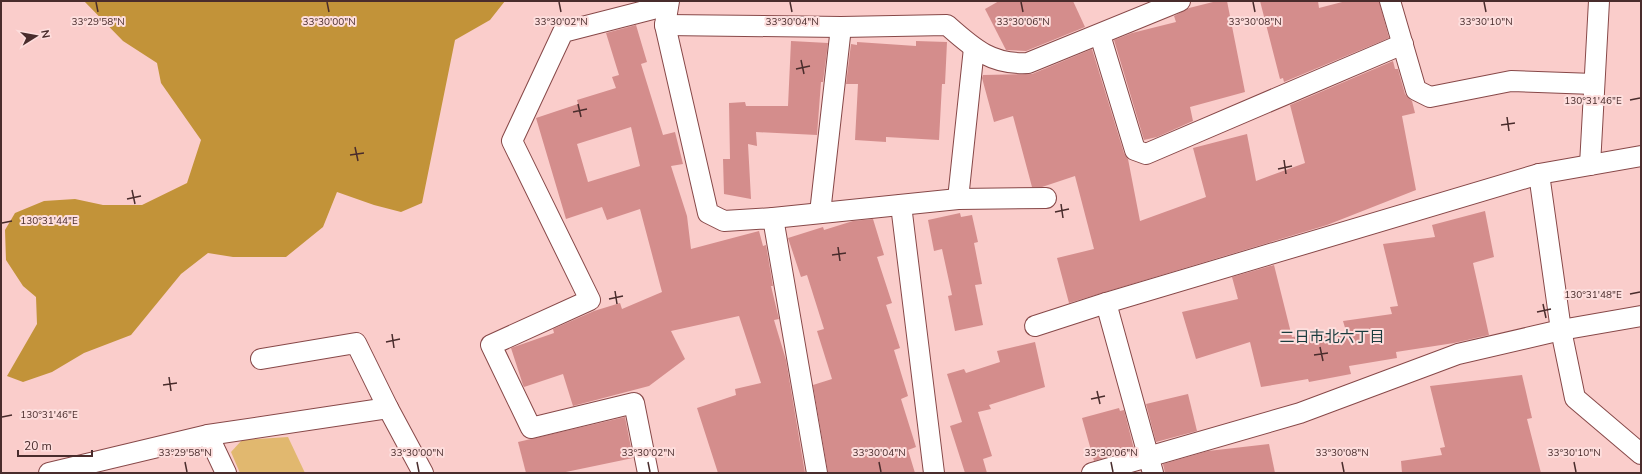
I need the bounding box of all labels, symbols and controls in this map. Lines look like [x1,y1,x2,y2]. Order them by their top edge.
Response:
text: 33°29'58"N [71,15,125,29]
text: 33°30'00"N [302,15,356,29]
text: 33°30'02"N [534,15,588,29]
text: 33°30'04"N [765,15,819,29]
text: 33°30'06"N [996,15,1050,29]
text: 33°30'08"N [1228,15,1282,29]
text: 33°30'10"N [1459,15,1513,29]
north arrow [16,16,56,56]
text: N [37,29,53,40]
text: 130°31'46"E [1564,94,1622,108]
text: 130°31'44"E [20,214,78,228]
text: 130°31'48"E [1564,288,1622,302]
district label: 二日市北六丁目 [1279,327,1385,347]
text: 130°31'46"E [20,408,78,422]
scale bar [18,432,92,458]
text: 20 m [24,438,52,454]
text: 33°29'58"N [158,446,212,460]
text: 33°30'00"N [390,446,444,460]
text: 33°30'02"N [621,446,675,460]
text: 33°30'04"N [852,446,906,460]
text: 33°30'06"N [1084,446,1138,460]
text: 33°30'08"N [1315,446,1369,460]
text: 33°30'10"N [1547,446,1601,460]

